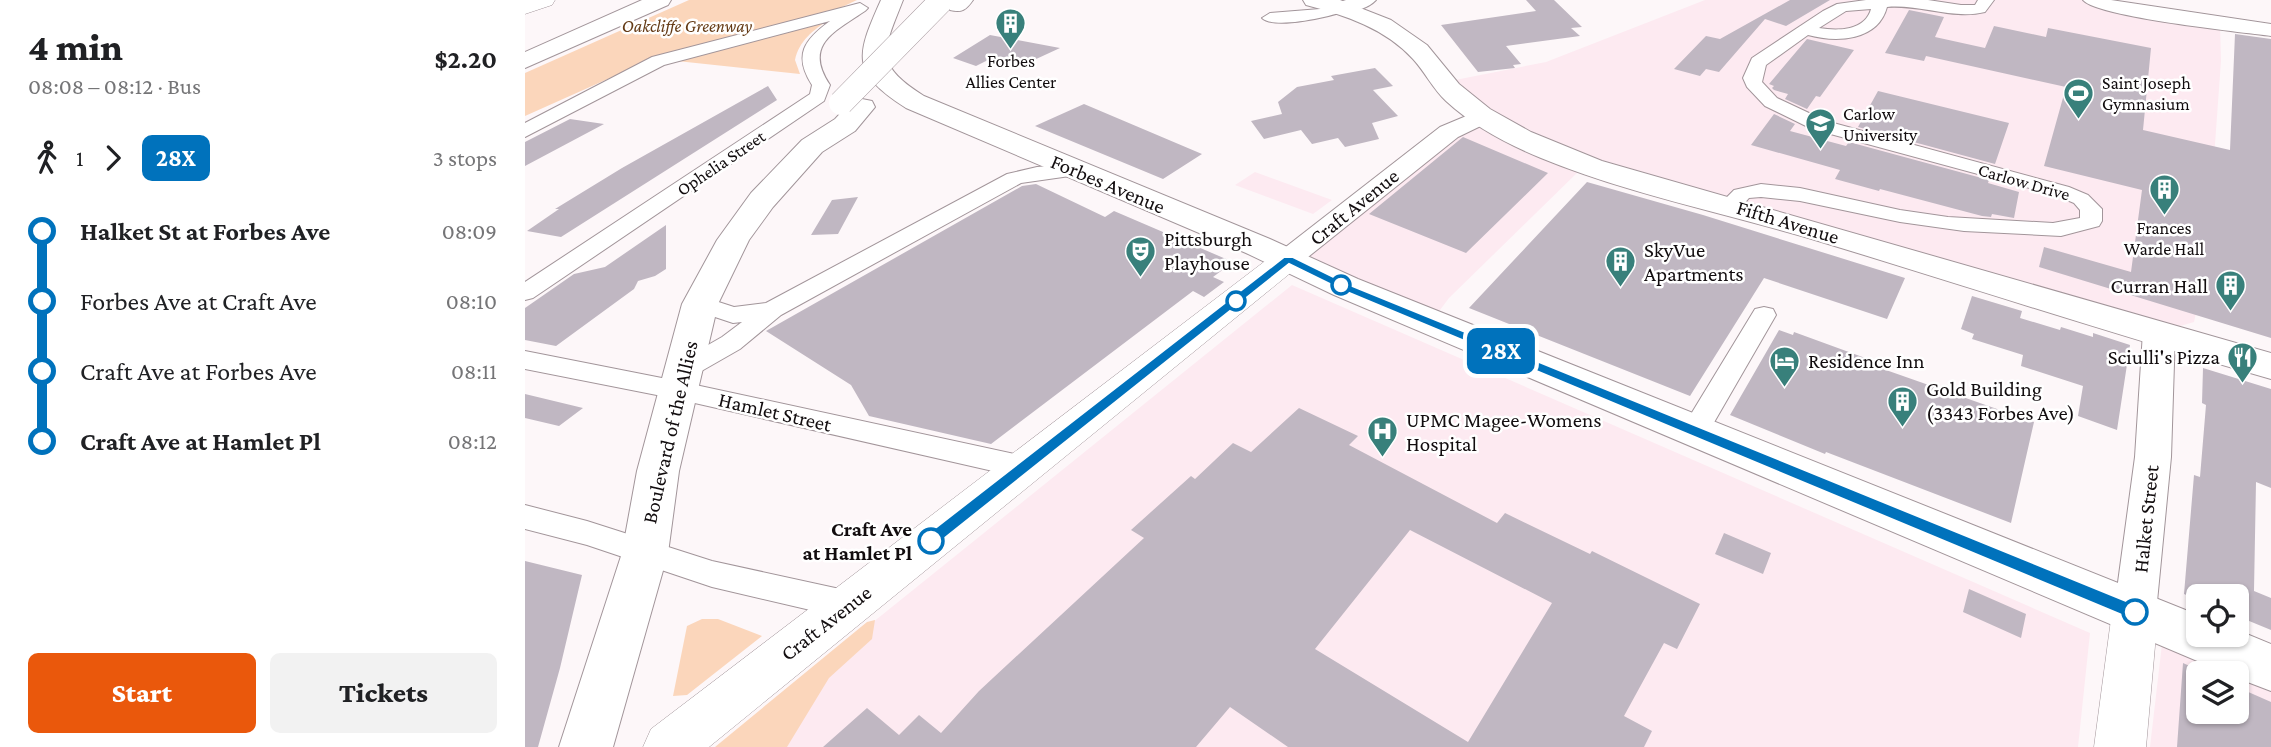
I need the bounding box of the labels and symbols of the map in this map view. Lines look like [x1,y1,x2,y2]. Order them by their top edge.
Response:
building icon: Forbes Allies Center [994,6,1028,50]
park label: Oakcliffe Greenway [622,16,753,36]
place label: Forbes Allies Center [965,51,1057,92]
place label: Saint Joseph Gymnasium [2102,73,2191,114]
sports icon: Saint Joseph Gymnasium [2062,76,2096,120]
place label: Carlow University [1843,104,1918,145]
school or university icon: Carlow University [1803,107,1837,151]
street label: Ophelia Street [673,126,770,200]
street label: Forbes Avenue [1047,149,1169,219]
street label: Carlow Drive [1976,159,2072,205]
street label: Craft Avenue [1304,164,1404,250]
building icon: Frances Warde Hall [2147,173,2181,217]
street label: Fifth Avenue [1734,195,1842,249]
place label: Frances Warde Hall [2124,218,2204,259]
place label: Pittsburgh Playhouse [1164,227,1252,275]
theatre icon: Pittsburgh Playhouse [1124,234,1158,278]
place label: SkyVue Apartments [1644,238,1743,286]
building icon: SkyVue Apartments [1604,245,1638,289]
building icon: Curran Hall [2214,269,2248,313]
place label: Curran Hall [2111,274,2208,298]
unlabelled marker [1331,275,1351,295]
unlabelled marker [1226,291,1246,311]
line badge: 28X [1461,328,1541,374]
street label: Boulevard of the Allies [637,338,703,526]
restaurant icon: Sciulli's Pizza [2226,340,2260,384]
hotel icon: Residence Inn [1768,344,1802,388]
place label: Sciulli's Pizza [2108,345,2220,369]
place label: Residence Inn [1808,349,1925,373]
place label: Gold Building (3343 Forbes Ave) [1926,377,2075,425]
building icon: Gold Building (3343 Forbes Ave) [1886,384,1920,428]
street label: Hamlet Street [716,387,835,437]
place label: UPMC Magee-Womens Hospital [1406,408,1601,456]
hospital icon: UPMC Magee-Womens Hospital [1366,415,1400,459]
street label: Halket Street [2128,463,2164,574]
place label: Craft Ave at Hamlet Pl [803,517,912,565]
marker: Craft Ave at Hamlet Pl [918,528,944,554]
street label: Craft Avenue [776,580,876,666]
unlabelled marker [2122,599,2148,625]

